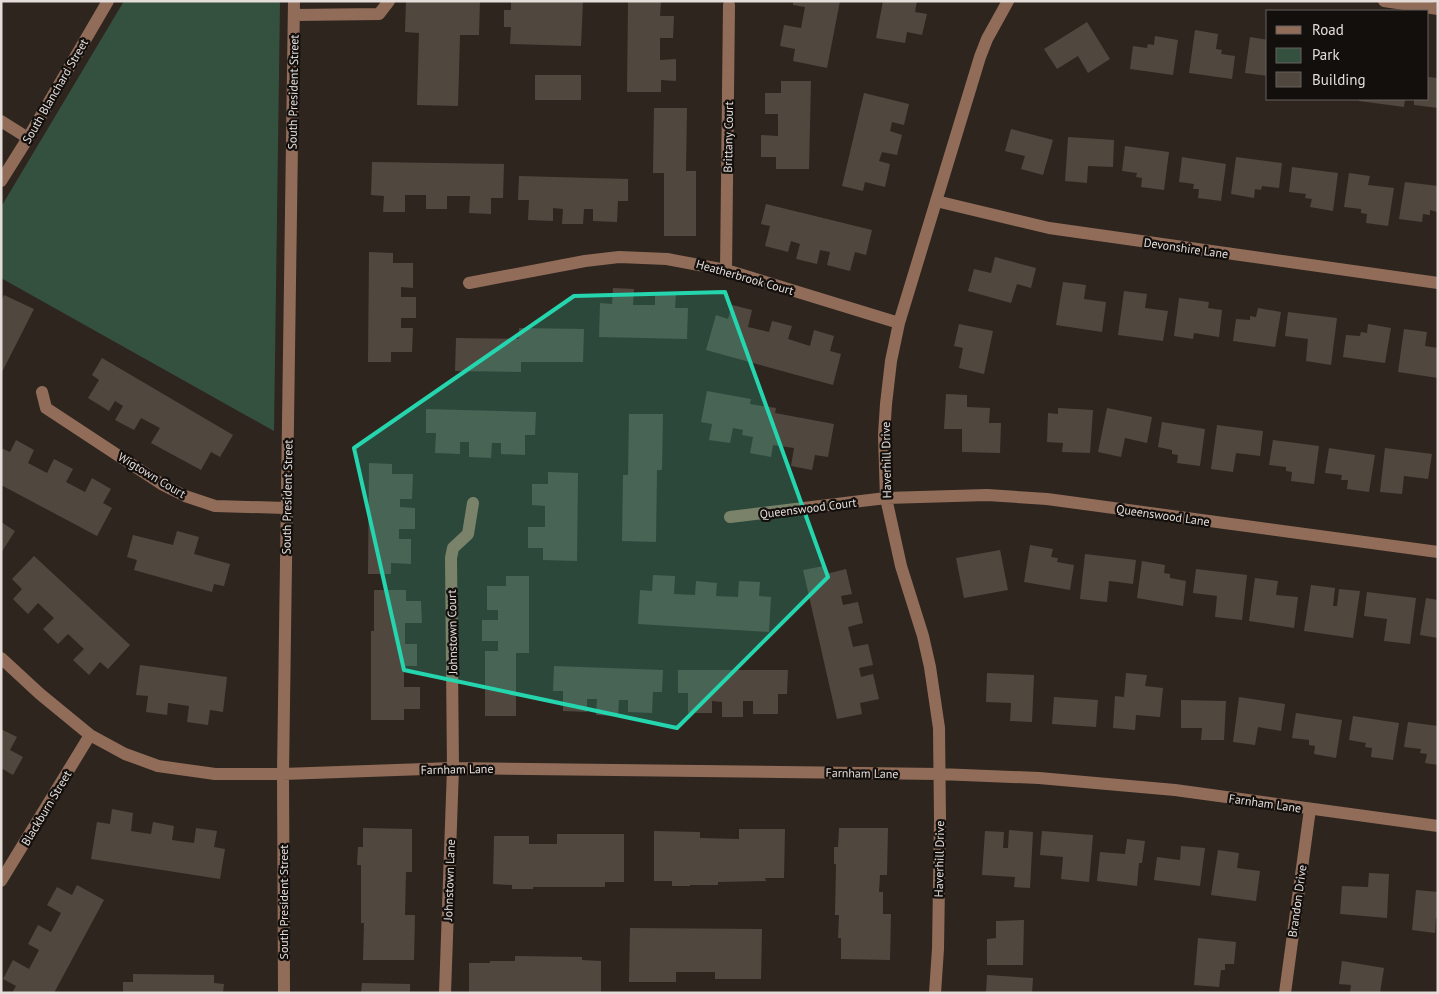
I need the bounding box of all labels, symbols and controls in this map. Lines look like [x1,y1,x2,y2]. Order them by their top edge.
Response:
legend [1266,10,1429,100]
text: Road [1312,20,1344,39]
street label: South President Street [284,34,302,150]
street label: South Blanchard Street [19,36,91,146]
text: Park [1312,45,1340,64]
text: Building [1312,70,1366,89]
street label: Brittany Court [720,101,736,173]
street label: Devonshire Lane [1143,235,1229,261]
street label: Heatherbrook Court [694,256,796,298]
street label: Haverhill Drive [878,422,894,498]
street label: South President Street [278,439,296,555]
street label: Wigtown Court [115,449,189,501]
street label: Queenswood Court [759,495,857,521]
street label: Queenswood Lane [1115,501,1211,529]
street label: Johnstown Court [444,589,460,676]
street label: Farnham Lane [420,761,494,777]
street label: Farnham Lane [825,765,899,781]
street label: Blackburn Street [18,768,74,848]
street label: Farnham Lane [1228,791,1302,815]
street label: Haverhill Drive [931,821,947,897]
street label: Johnstown Lane [440,839,458,922]
street label: South President Street [276,845,291,959]
street label: Brandon Drive [1284,864,1310,938]

